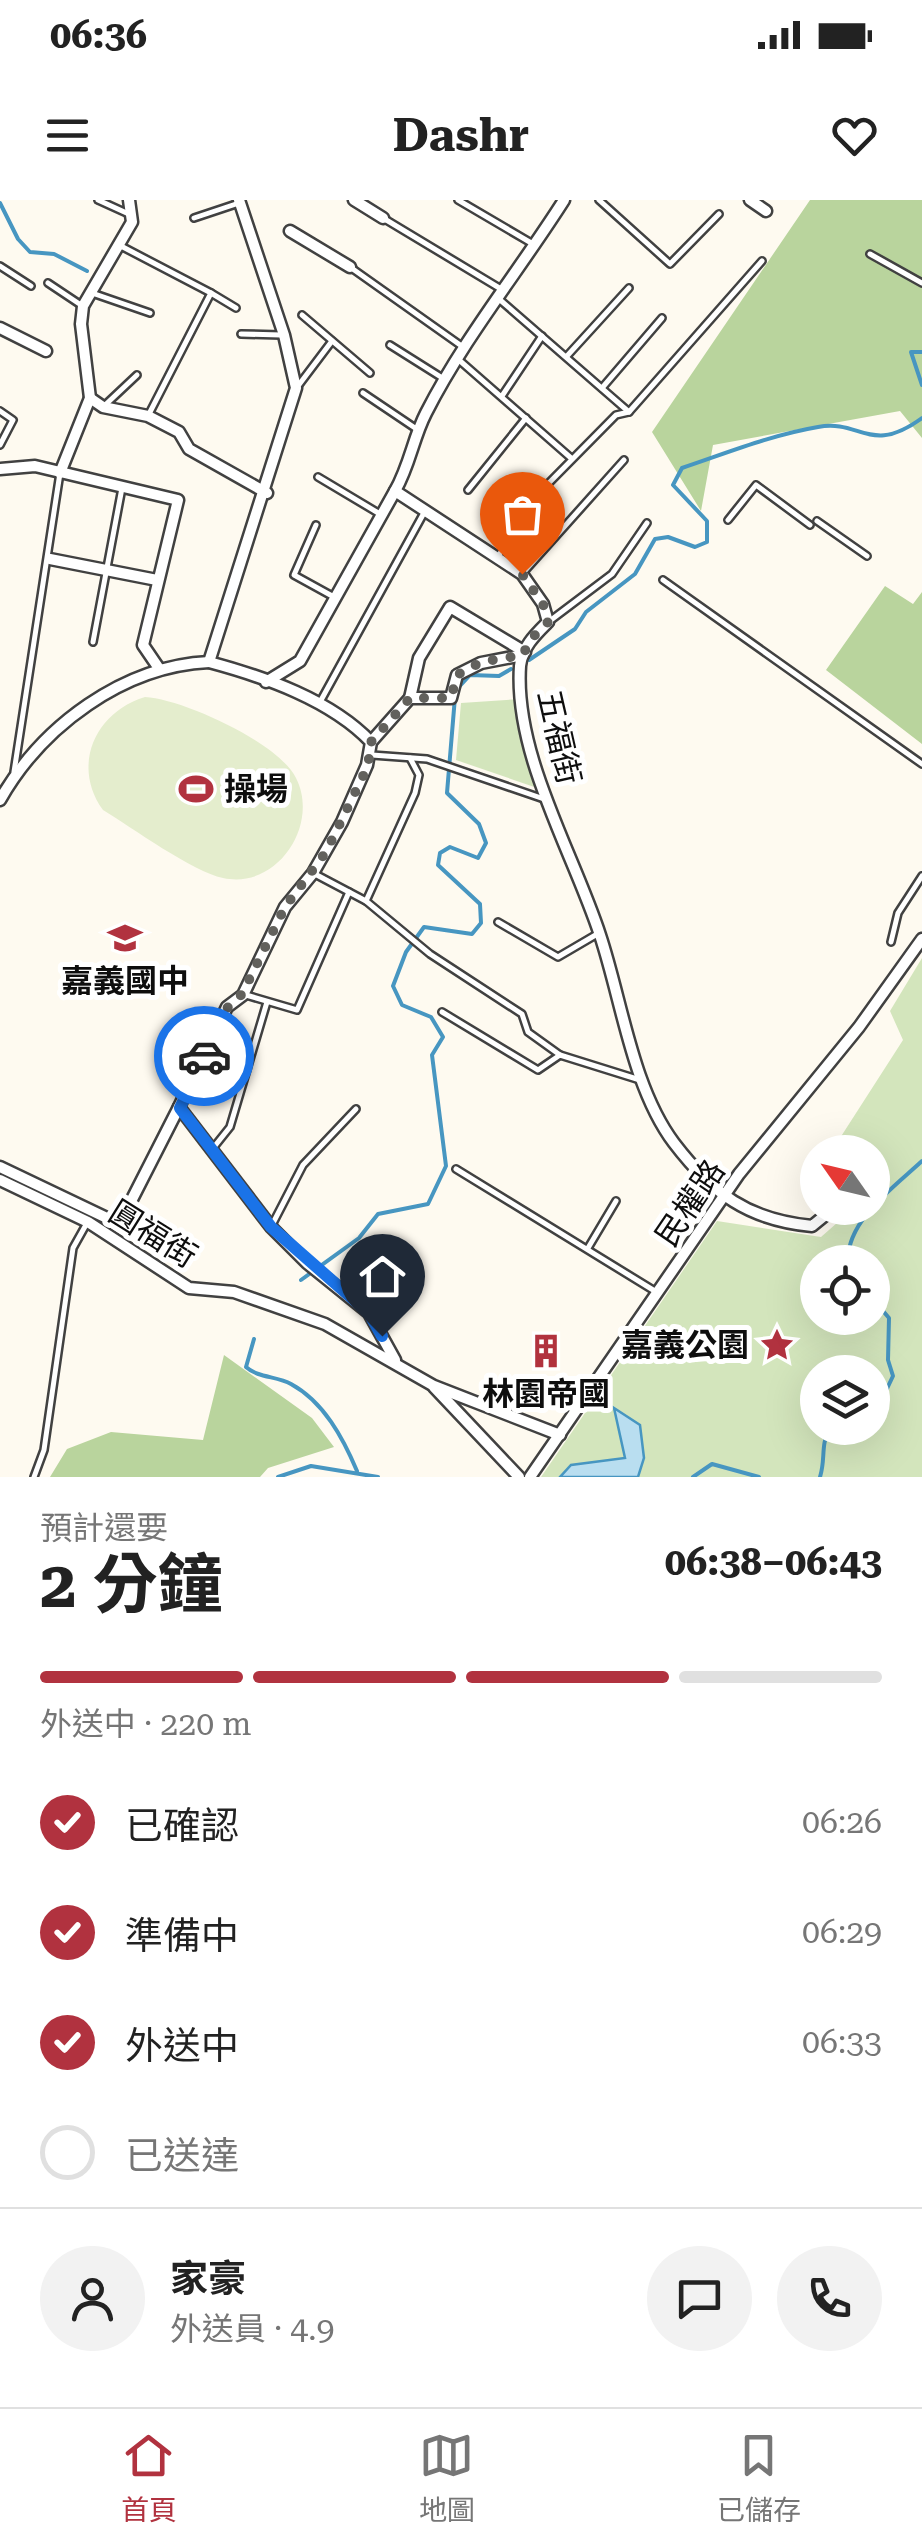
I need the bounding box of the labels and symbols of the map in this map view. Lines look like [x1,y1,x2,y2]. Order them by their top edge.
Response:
pin [480,472,565,575]
street label: 五福街 [530,686,588,788]
sports icon: 操場 [177,770,215,808]
place label: 操場 [224,770,288,808]
school or university icon: 嘉義國中 [106,919,144,957]
place label: 嘉義國中 [61,962,189,1000]
courier [154,1006,254,1106]
north arrow [800,1135,890,1225]
street label: 民權路 [647,1153,733,1253]
street label: 圓福街 [102,1192,204,1276]
pin [340,1234,425,1337]
place label: 嘉義公園 [621,1326,749,1364]
place icon: 嘉義公園 [758,1326,796,1364]
building icon: 林園帝國 [527,1332,565,1370]
place label: 林園帝國 [482,1375,610,1413]

